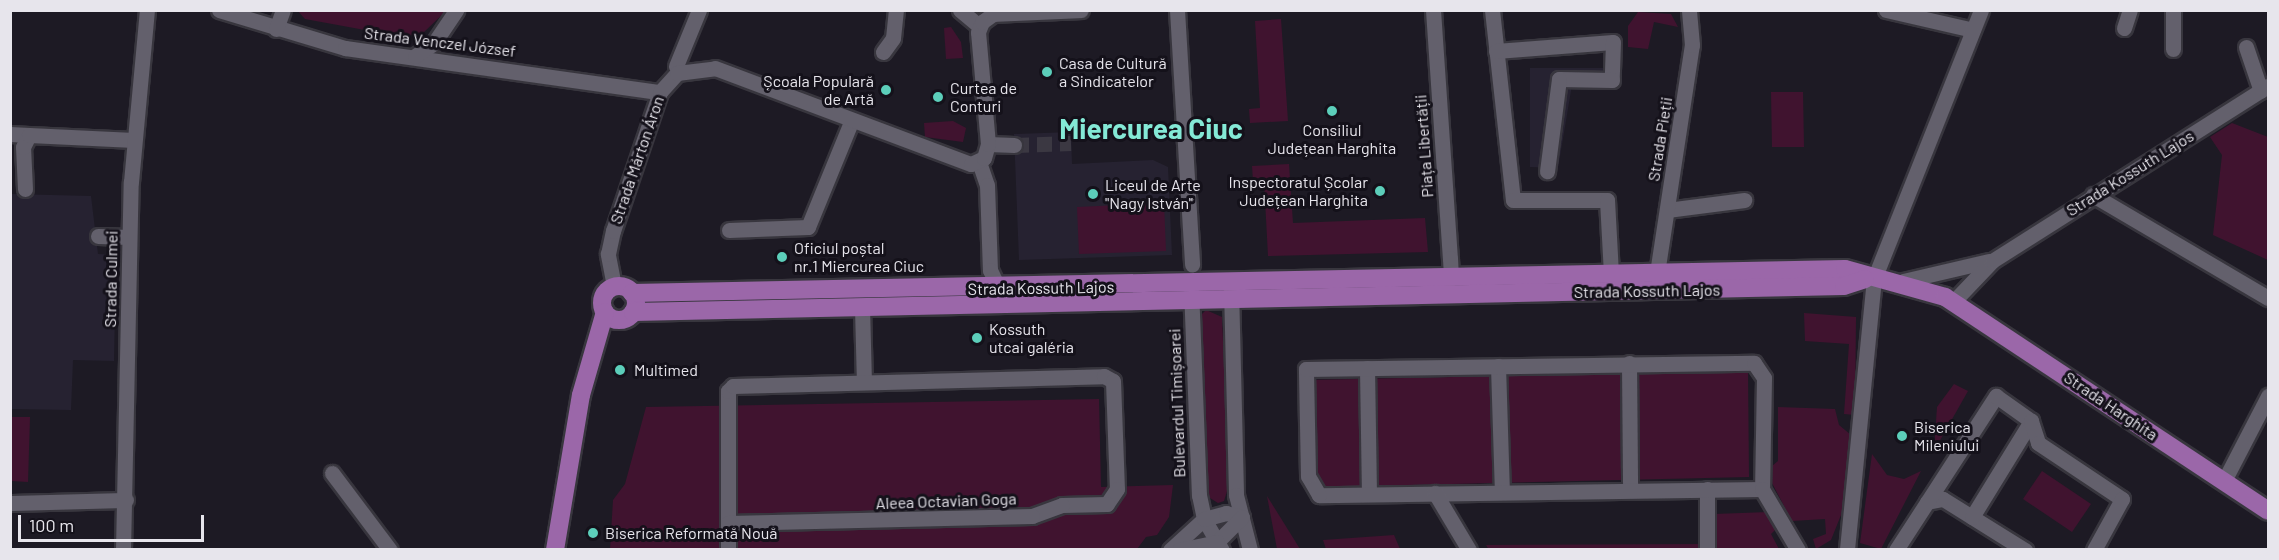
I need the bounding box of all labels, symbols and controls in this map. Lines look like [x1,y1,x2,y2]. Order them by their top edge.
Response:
street label: Strada Venczel József [363,23,517,61]
place label: Casa de Cultură a Sindicatelor [1059,53,1167,91]
marker: Casa de Cultură a Sindicatelor [1040,65,1054,79]
place label: Școala Populară de Artă [763,71,874,109]
place label: Curtea de Conturi [950,78,1017,116]
marker: Școala Populară de Artă [879,83,893,97]
marker: Curtea de Conturi [931,90,945,104]
street label: Strada Márton Áron [606,94,668,226]
street label: Piața Libertății [1411,94,1437,198]
street label: Strada Pieții [1644,95,1676,183]
marker: Consiliul Județean Harghita [1325,104,1339,118]
district label: Miercurea Ciuc [1059,111,1243,145]
place label: Consiliul Județean Harghita [1268,120,1396,158]
street label: Strada Kossuth Lajos [2063,126,2197,220]
place label: Inspectoratul Școlar Județean Harghita [1228,172,1368,210]
place label: Liceul de Arte "Nagy István" [1105,175,1201,213]
marker: Inspectoratul Școlar Județean Harghita [1373,184,1387,198]
marker: Liceul de Arte "Nagy István" [1086,187,1100,201]
street label: Strada Culmei [101,230,121,328]
place label: Oficiul poștal nr.1 Miercurea Ciuc [794,238,924,276]
marker: Oficiul poștal nr.1 Miercurea Ciuc [775,250,789,264]
street label: Strada Kossuth Lajos [968,277,1114,299]
street label: Strada Kossuth Lajos [1574,280,1720,302]
place label: Kossuth utcai galéria [989,319,1074,357]
street label: Bulevardul Timișoarei [1165,328,1189,478]
marker: Kossuth utcai galéria [970,331,984,345]
place label: Multimed [634,360,698,380]
marker: Multimed [611,361,629,379]
street label: Strada Harghita [2061,368,2161,444]
place label: Biserica Mileniului [1914,417,1979,455]
marker: Biserica Mileniului [1895,429,1909,443]
street label: Aleea Octavian Goga [875,489,1017,513]
scale bar [21,503,207,541]
text: 100 m [29,514,74,536]
place label: Biserica Reformată Nouă [605,523,777,543]
marker: Biserica Reformată Nouă [586,526,600,540]

